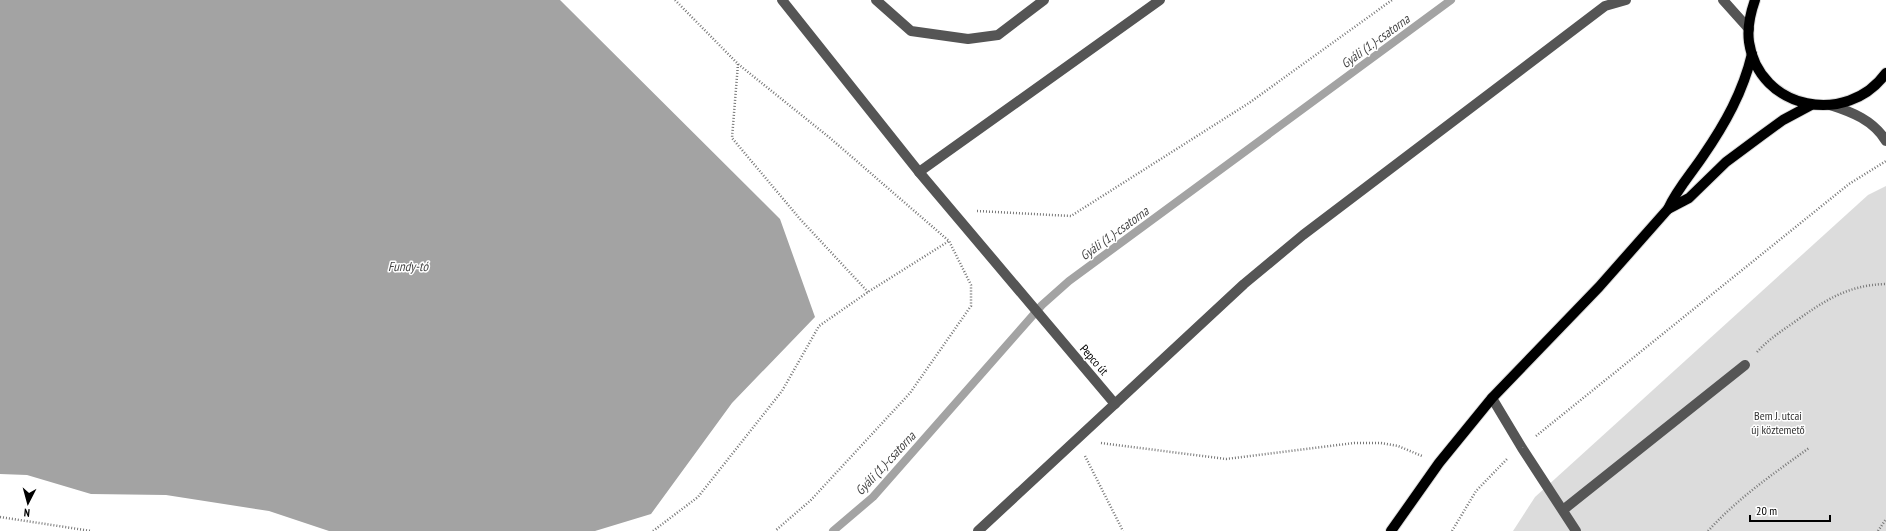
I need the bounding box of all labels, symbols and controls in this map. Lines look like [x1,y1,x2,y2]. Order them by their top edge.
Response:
water label: Gyáli (1.)-csatorna [1338,10,1414,72]
water label: Gyáli (1.)-csatorna [1077,202,1153,264]
water label: Fundy-tó [388,258,429,275]
street label: Pepco út [1077,341,1112,379]
park label: Bem J. utcai új köztemető [1751,408,1805,437]
water label: Gyáli (1.)-csatorna [852,427,920,499]
north arrow [8,483,48,523]
scale bar [1750,497,1830,523]
text: 20 m [1756,503,1777,518]
text: N [23,506,31,520]

